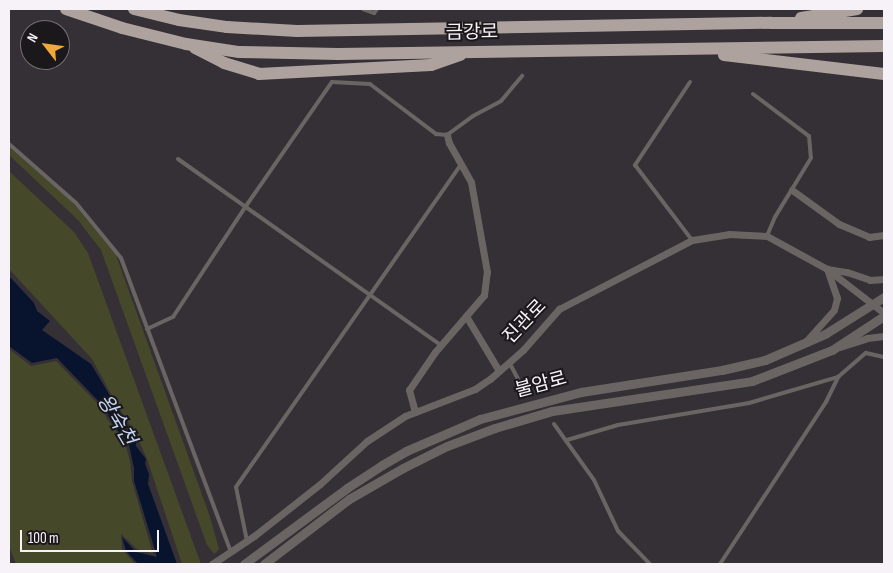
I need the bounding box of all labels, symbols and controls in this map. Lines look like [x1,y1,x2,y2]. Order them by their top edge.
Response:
north arrow [20,20,70,70]
street label: 금강로 [446,21,498,45]
text: N [23,30,42,45]
street label: 진관로 [499,295,551,349]
street label: 불암로 [513,367,569,403]
water label: 왕숙천 [91,390,141,450]
scale bar [22,520,161,552]
text: 100 m [28,529,59,548]

